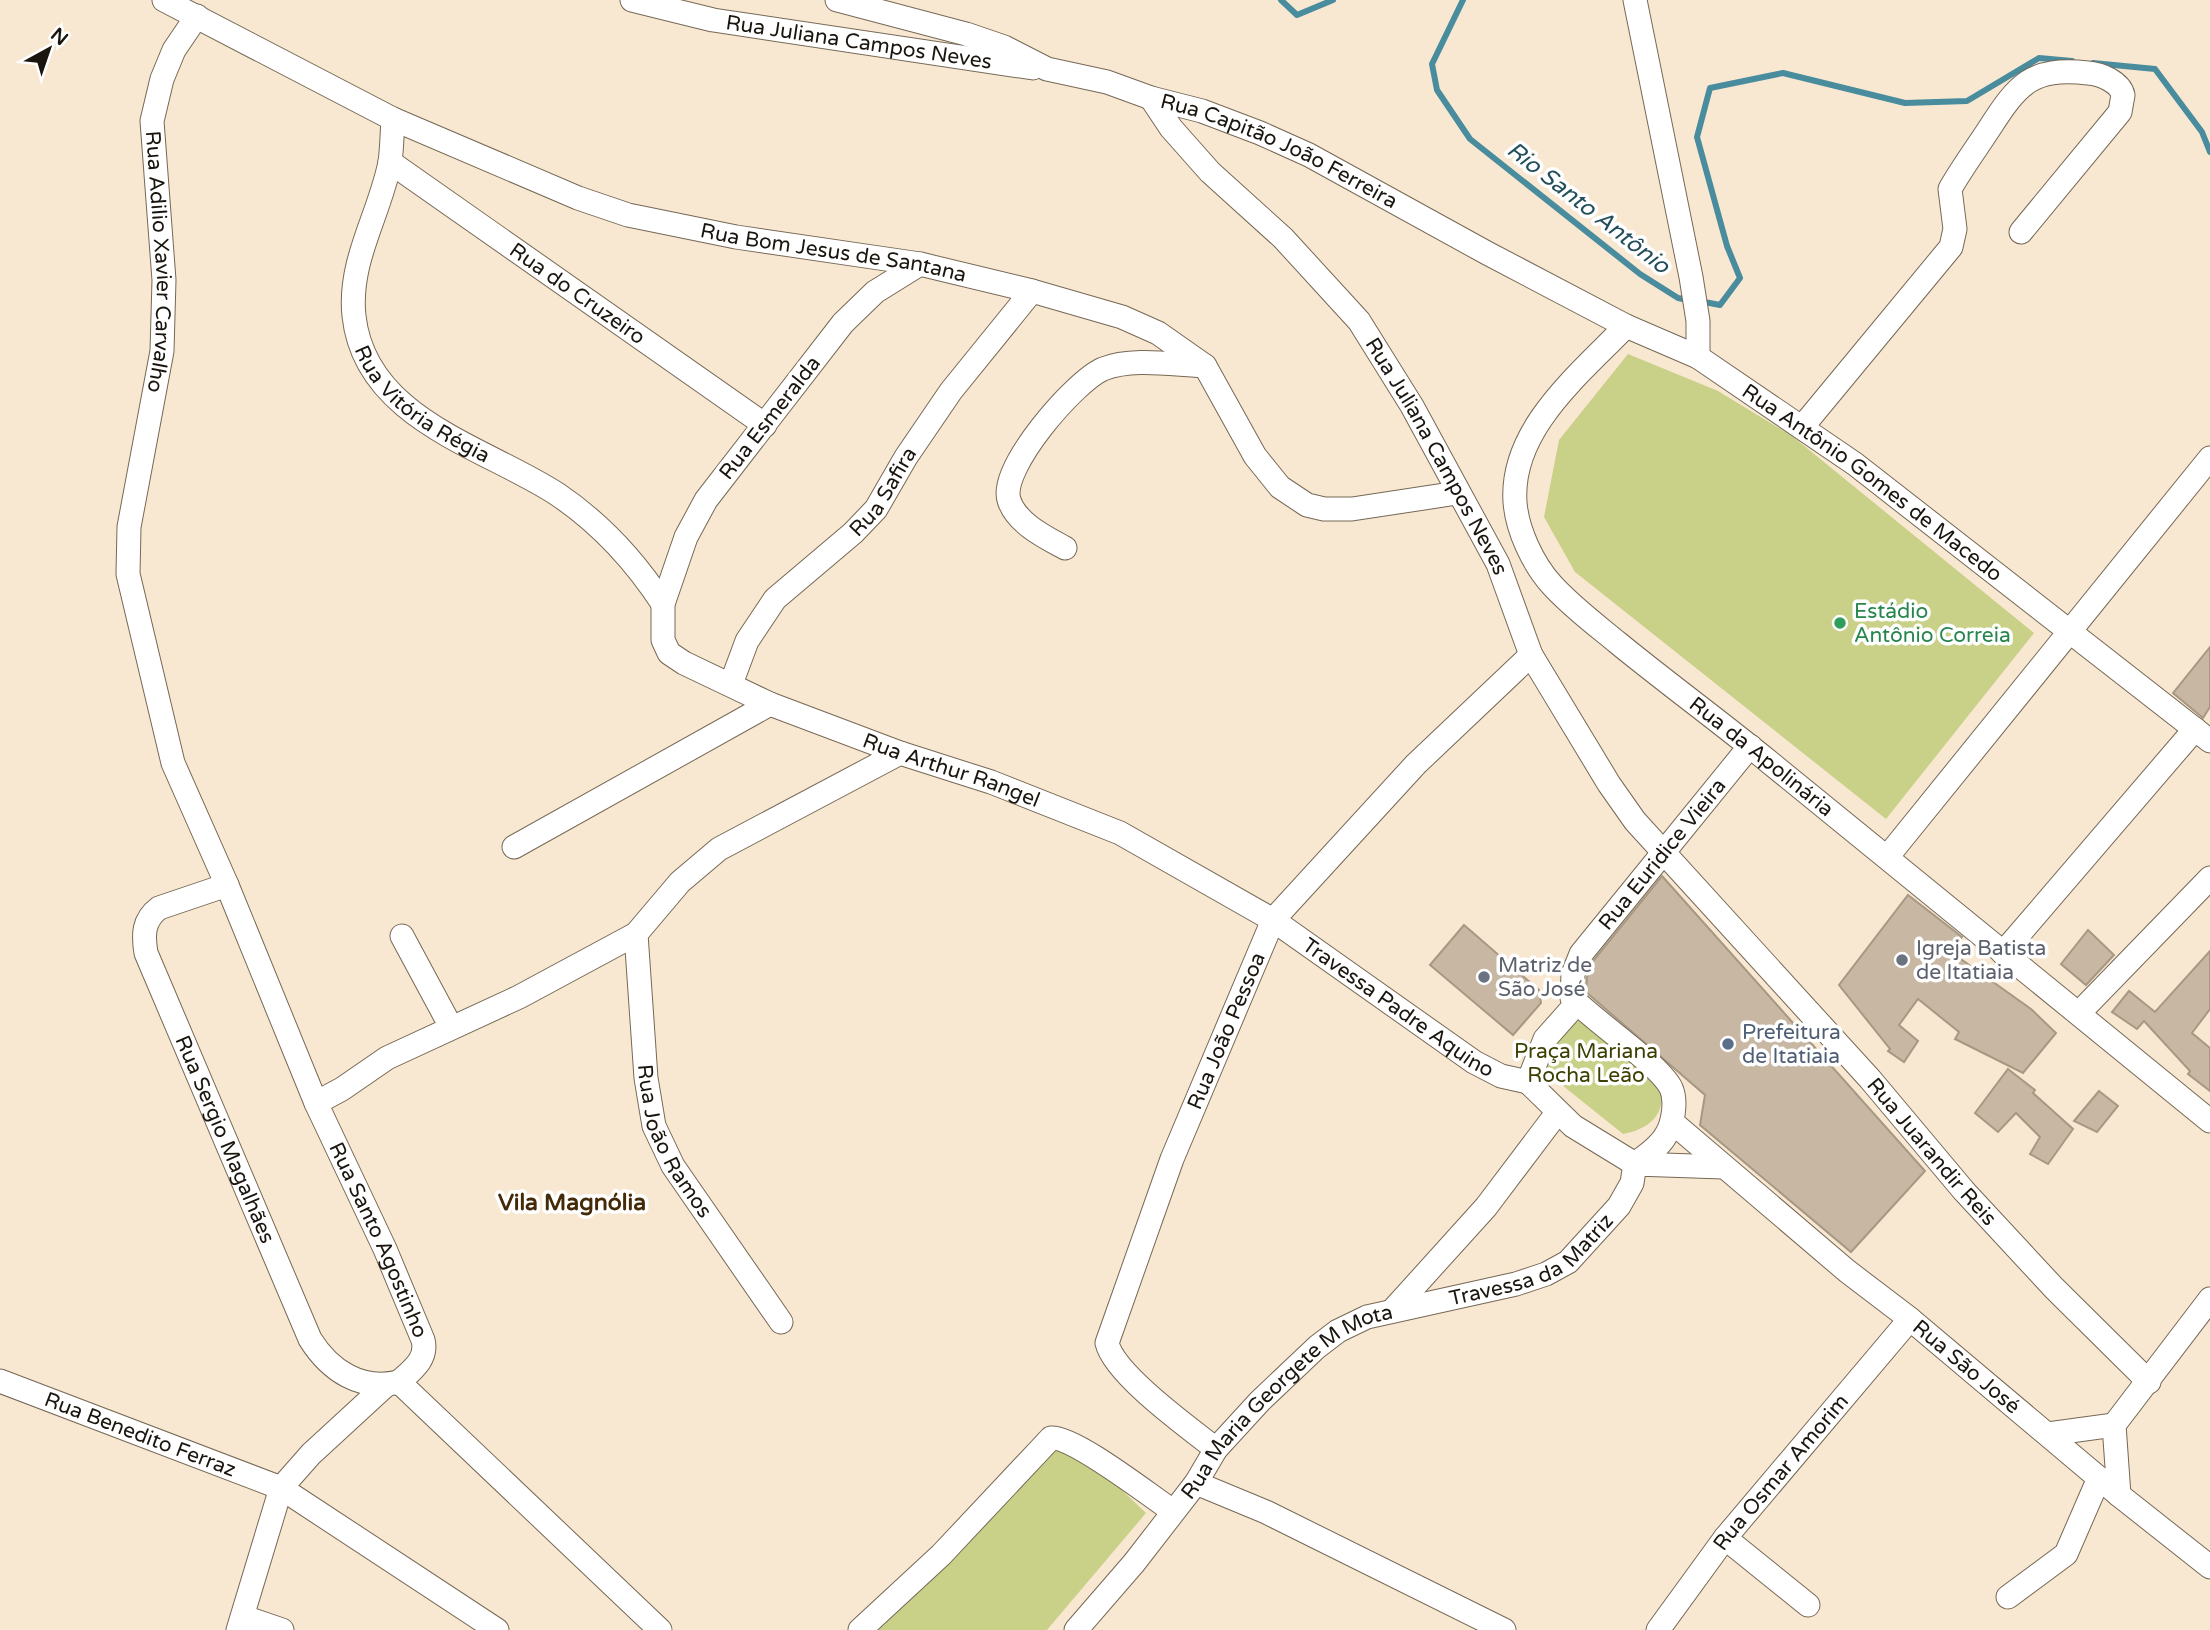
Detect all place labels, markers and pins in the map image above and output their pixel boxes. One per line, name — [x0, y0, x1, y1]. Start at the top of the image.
place label: Estádio Antônio Correia — [1854, 599, 2011, 648]
marker: Estádio Antônio Correia — [1832, 615, 1848, 631]
place label: Igreja Batista de Itatiaia — [1916, 936, 2046, 985]
marker: Igreja Batista de Itatiaia — [1894, 952, 1910, 968]
place label: Matriz de São José — [1498, 953, 1592, 1002]
marker: Matriz de São José — [1476, 969, 1492, 985]
place label: Prefeitura de Itatiaia — [1742, 1020, 1841, 1069]
marker: Prefeitura de Itatiaia — [1720, 1036, 1736, 1052]

